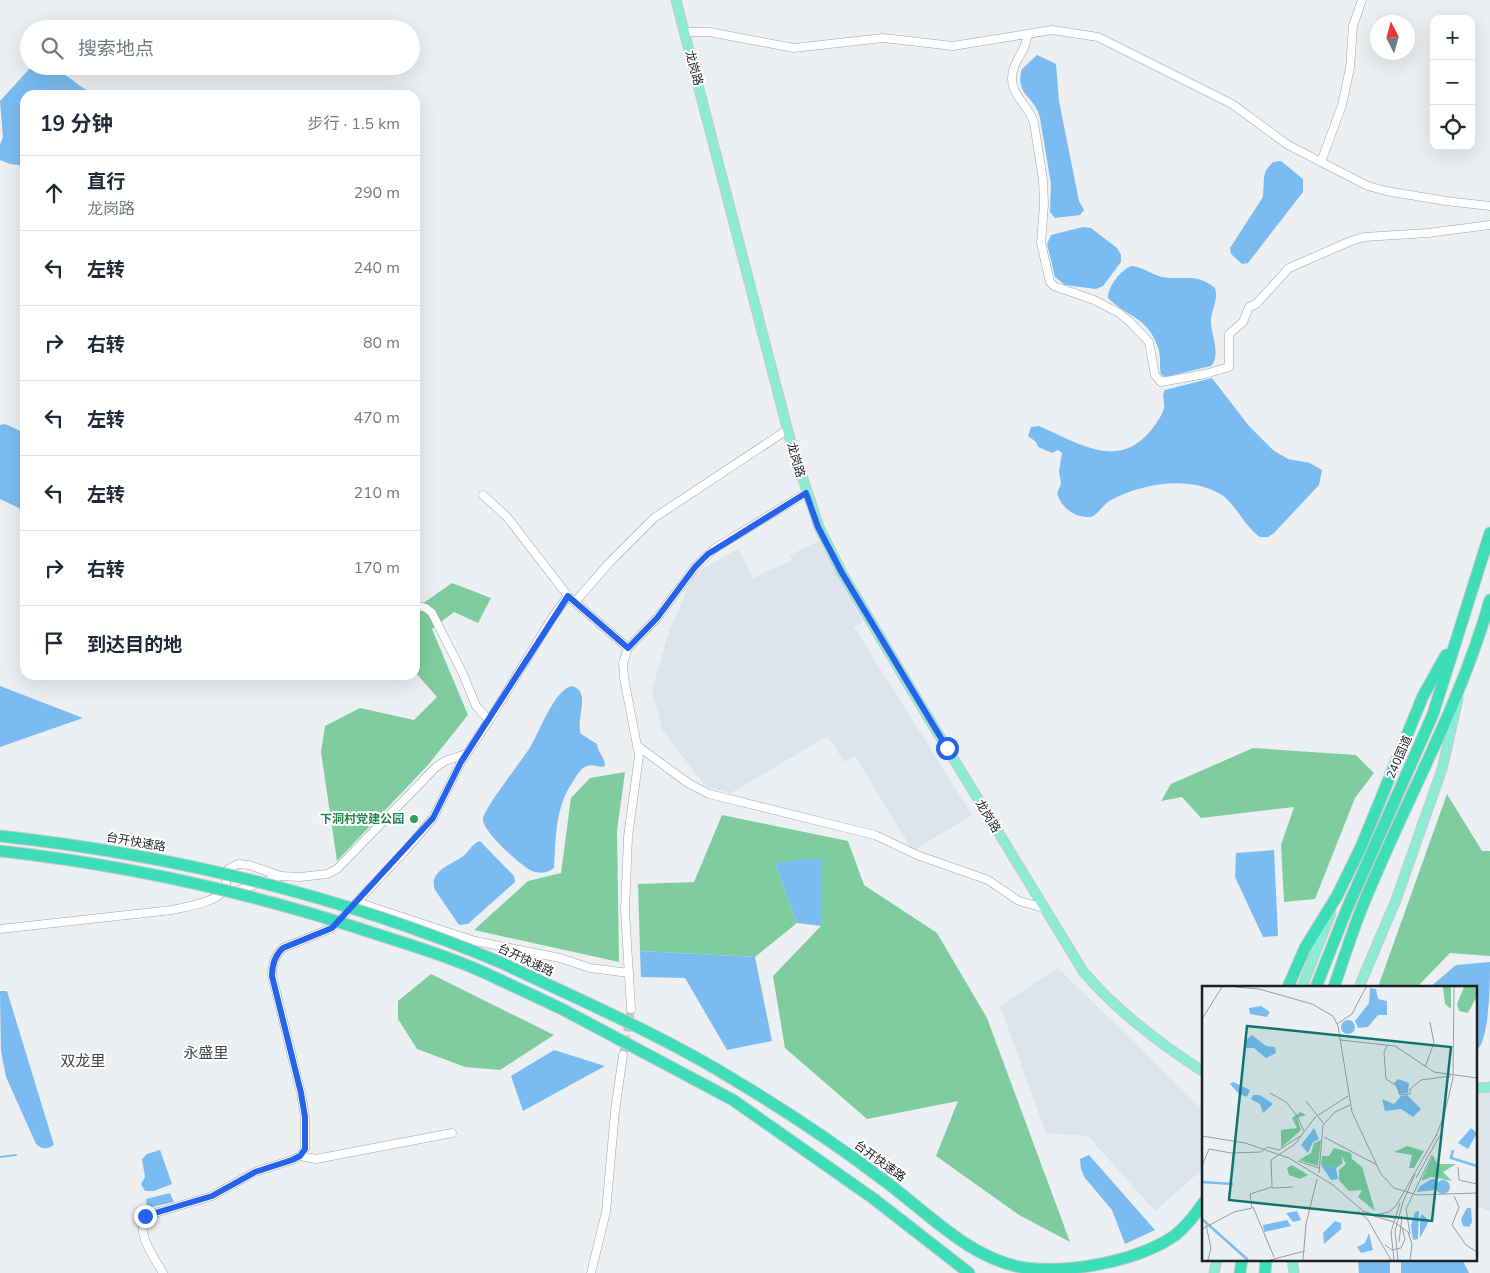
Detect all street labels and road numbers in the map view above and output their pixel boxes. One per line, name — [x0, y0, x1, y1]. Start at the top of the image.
street label: 龙岗路 — [682, 49, 706, 87]
street label: 龙岗路 — [783, 440, 809, 480]
street label: 240国道 — [1382, 733, 1416, 781]
street label: 龙岗路 — [972, 796, 1004, 836]
street label: 台开快速路 — [105, 829, 167, 855]
street label: 台开快速路 — [495, 940, 557, 980]
street label: 台开快速路 — [851, 1137, 909, 1185]

